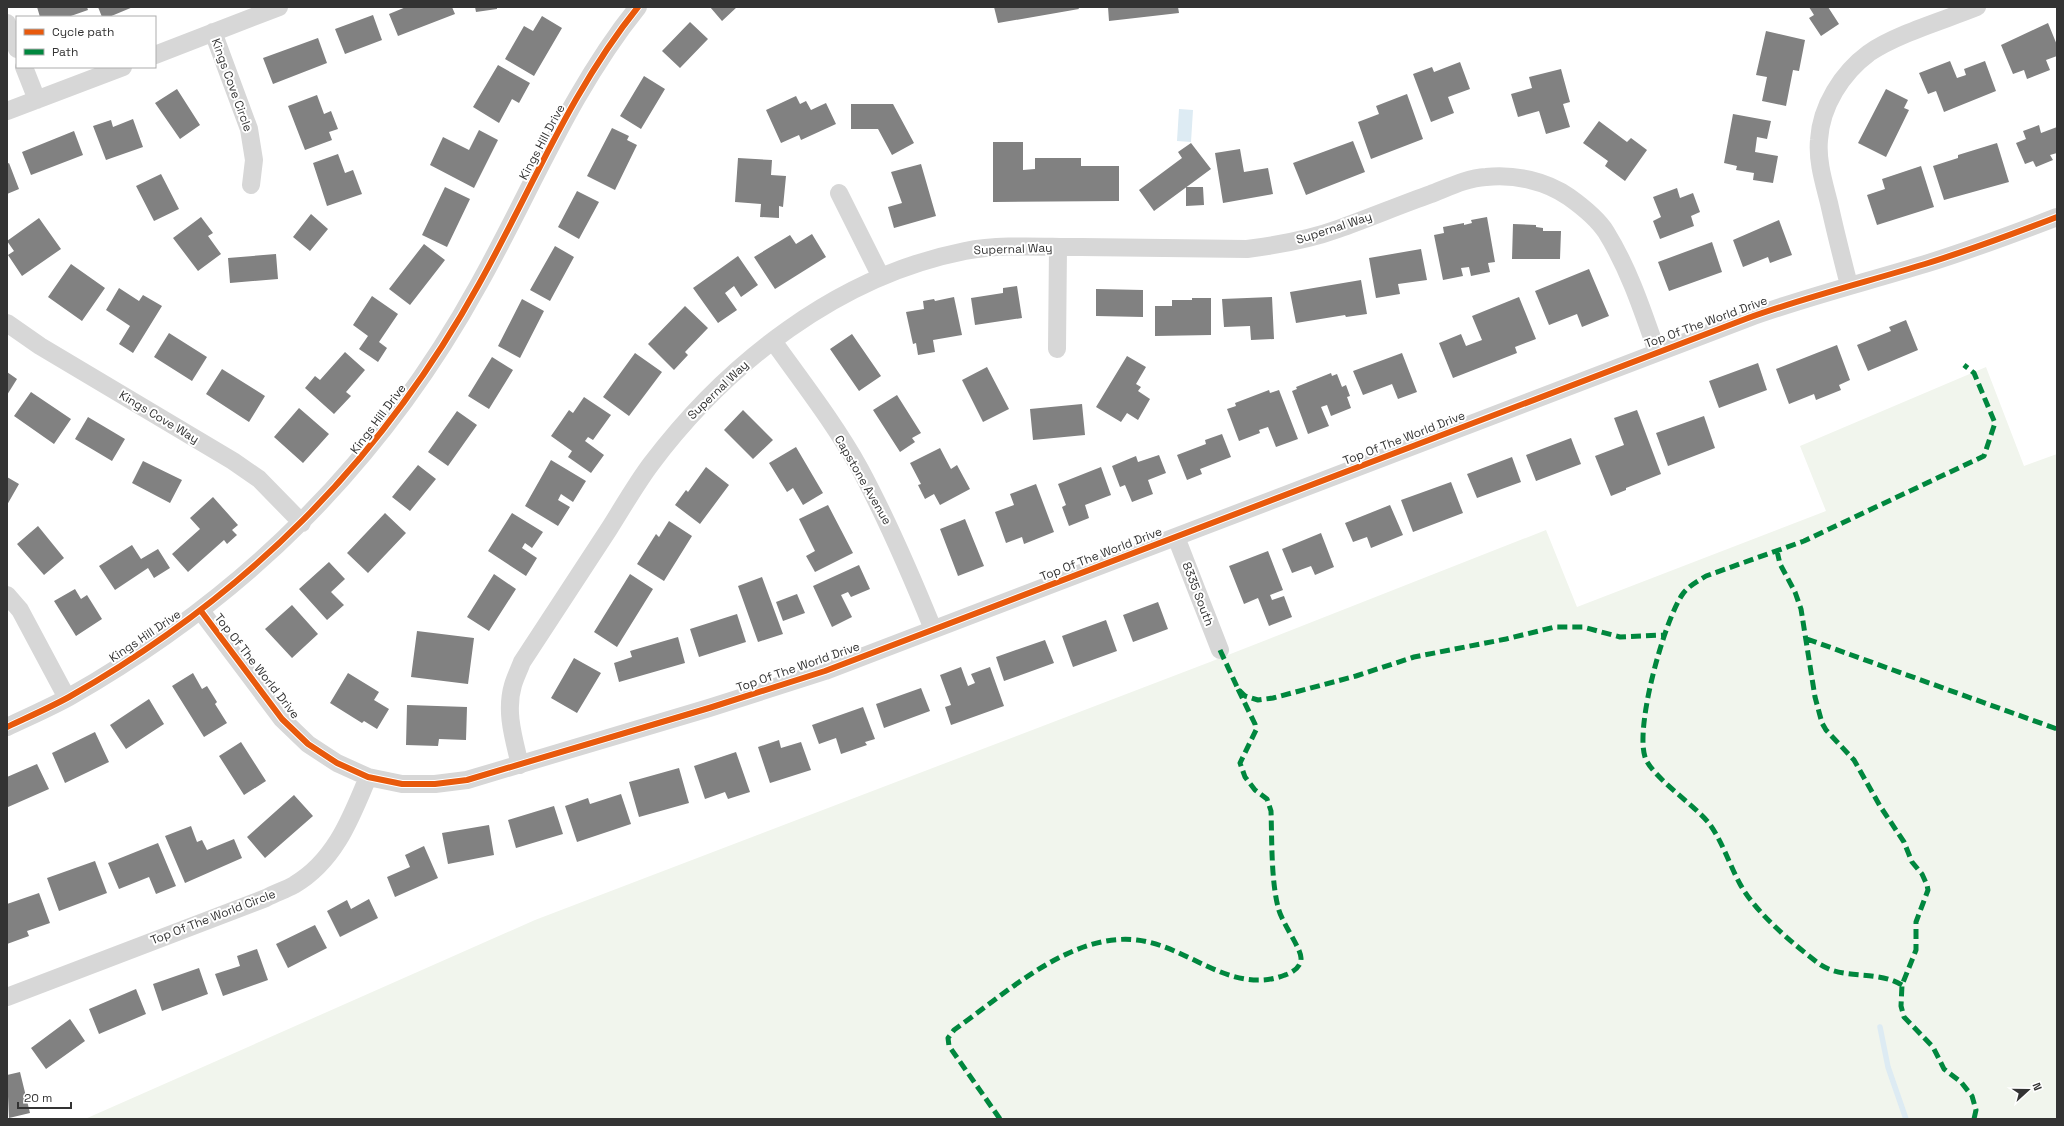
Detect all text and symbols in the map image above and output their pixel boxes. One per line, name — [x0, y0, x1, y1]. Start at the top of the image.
legend — [16, 16, 156, 68]
text: Cycle path — [52, 24, 114, 40]
street label: Kings Cove Circle — [208, 36, 256, 134]
text: Path — [52, 44, 78, 60]
street label: Kings Hill Drive — [515, 101, 569, 183]
street label: Supernal Way — [1294, 208, 1374, 248]
street label: Supernal Way — [973, 240, 1053, 258]
street label: Top Of The World Drive — [1642, 292, 1770, 352]
street label: Supernal Way — [684, 357, 752, 423]
street label: Kings Hill Drive — [347, 381, 409, 457]
street label: Kings Cove Way — [116, 387, 202, 447]
street label: Top Of The World Drive — [1341, 407, 1467, 469]
street label: Capstone Avenue — [831, 432, 895, 528]
street label: Top Of The World Drive — [1038, 523, 1164, 585]
street label: 8335 South — [1178, 560, 1218, 628]
street label: Kings Hill Drive — [106, 606, 184, 666]
street label: Top Of The World Drive — [211, 610, 303, 722]
street label: Top Of The World Drive — [734, 638, 862, 696]
street label: Top Of The World Circle — [148, 886, 278, 948]
north arrow — [2008, 1070, 2048, 1110]
text: N — [2029, 1080, 2045, 1092]
scale bar — [18, 1084, 71, 1110]
text: 20 m — [24, 1090, 52, 1106]

